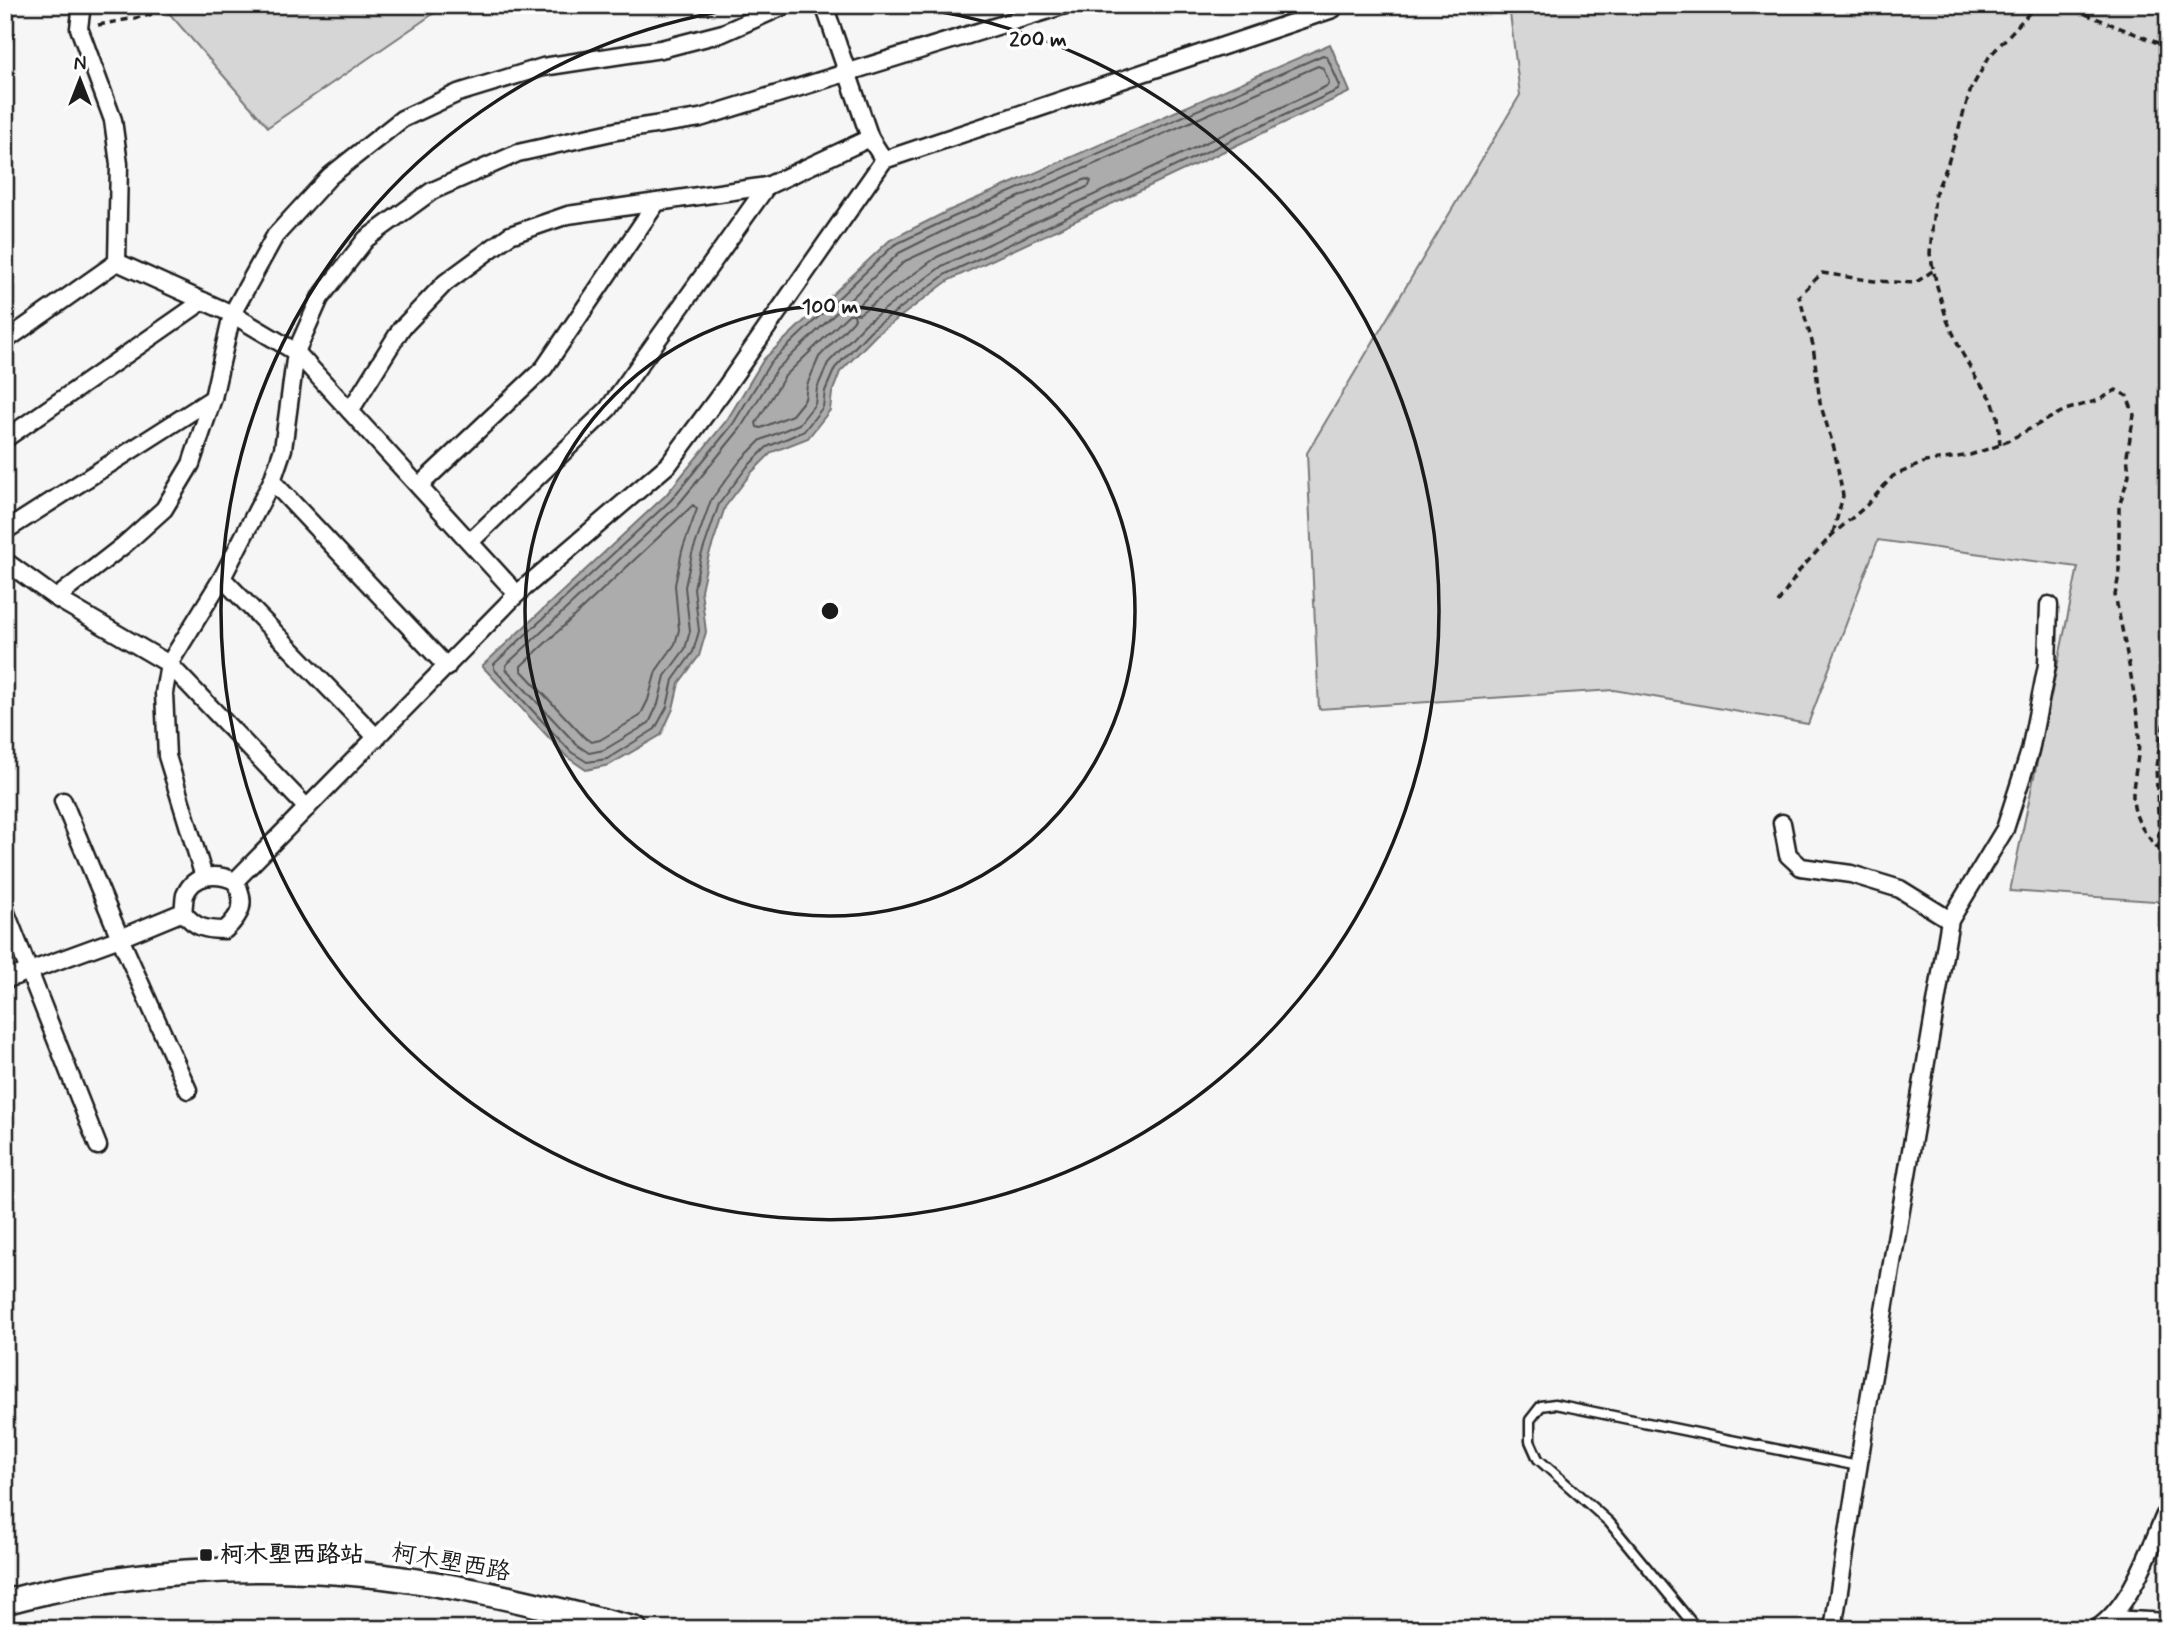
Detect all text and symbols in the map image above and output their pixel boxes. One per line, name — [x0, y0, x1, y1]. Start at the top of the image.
text: 200 m — [1009, 26, 1067, 54]
north arrow — [46, 46, 116, 116]
text: N — [74, 52, 86, 77]
text: 100 m — [802, 293, 858, 321]
centre of rings — [818, 599, 842, 623]
street label: 柯木塱西路 — [389, 1537, 513, 1589]
place label: 柯木塱西路站 — [220, 1540, 364, 1571]
marker: 柯木塱西路站 — [198, 1547, 214, 1563]

